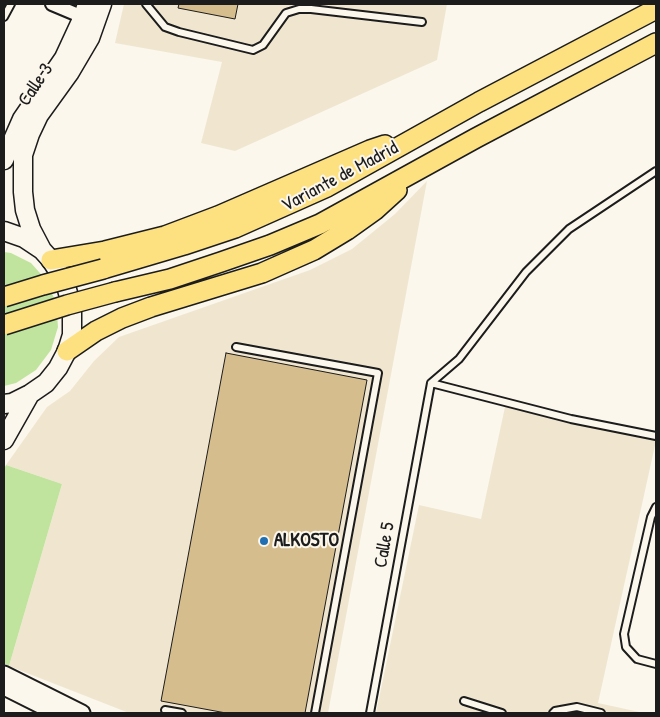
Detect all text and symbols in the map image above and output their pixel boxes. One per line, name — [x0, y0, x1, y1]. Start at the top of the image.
street label: Calle 3 — [14, 59, 58, 111]
street label: Variante de Madrid — [278, 137, 402, 217]
street label: Calle 5 — [370, 520, 400, 570]
place label: ALKOSTO — [274, 530, 339, 552]
marker: ALKOSTO — [258, 535, 270, 547]

